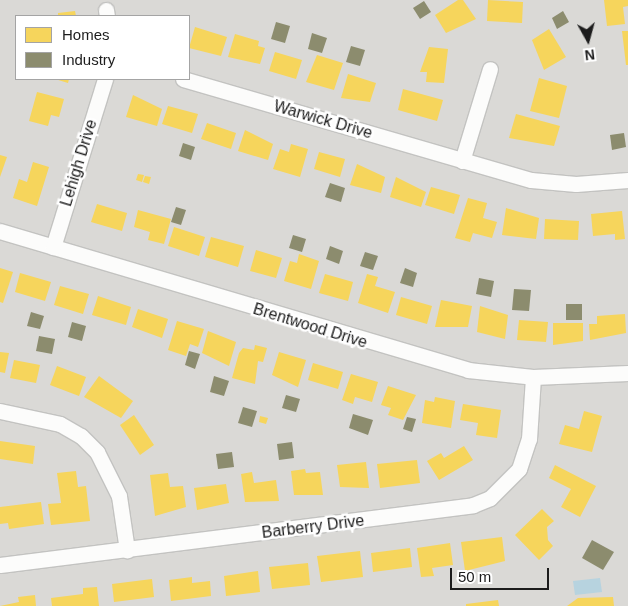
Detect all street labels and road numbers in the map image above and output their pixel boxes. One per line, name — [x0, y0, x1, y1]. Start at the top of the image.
street label: Warwick Drive — [272, 97, 374, 143]
street label: Lehigh Drive — [57, 117, 101, 209]
street label: Brentwood Drive — [251, 300, 369, 352]
street label: Barberry Drive — [261, 511, 365, 543]

